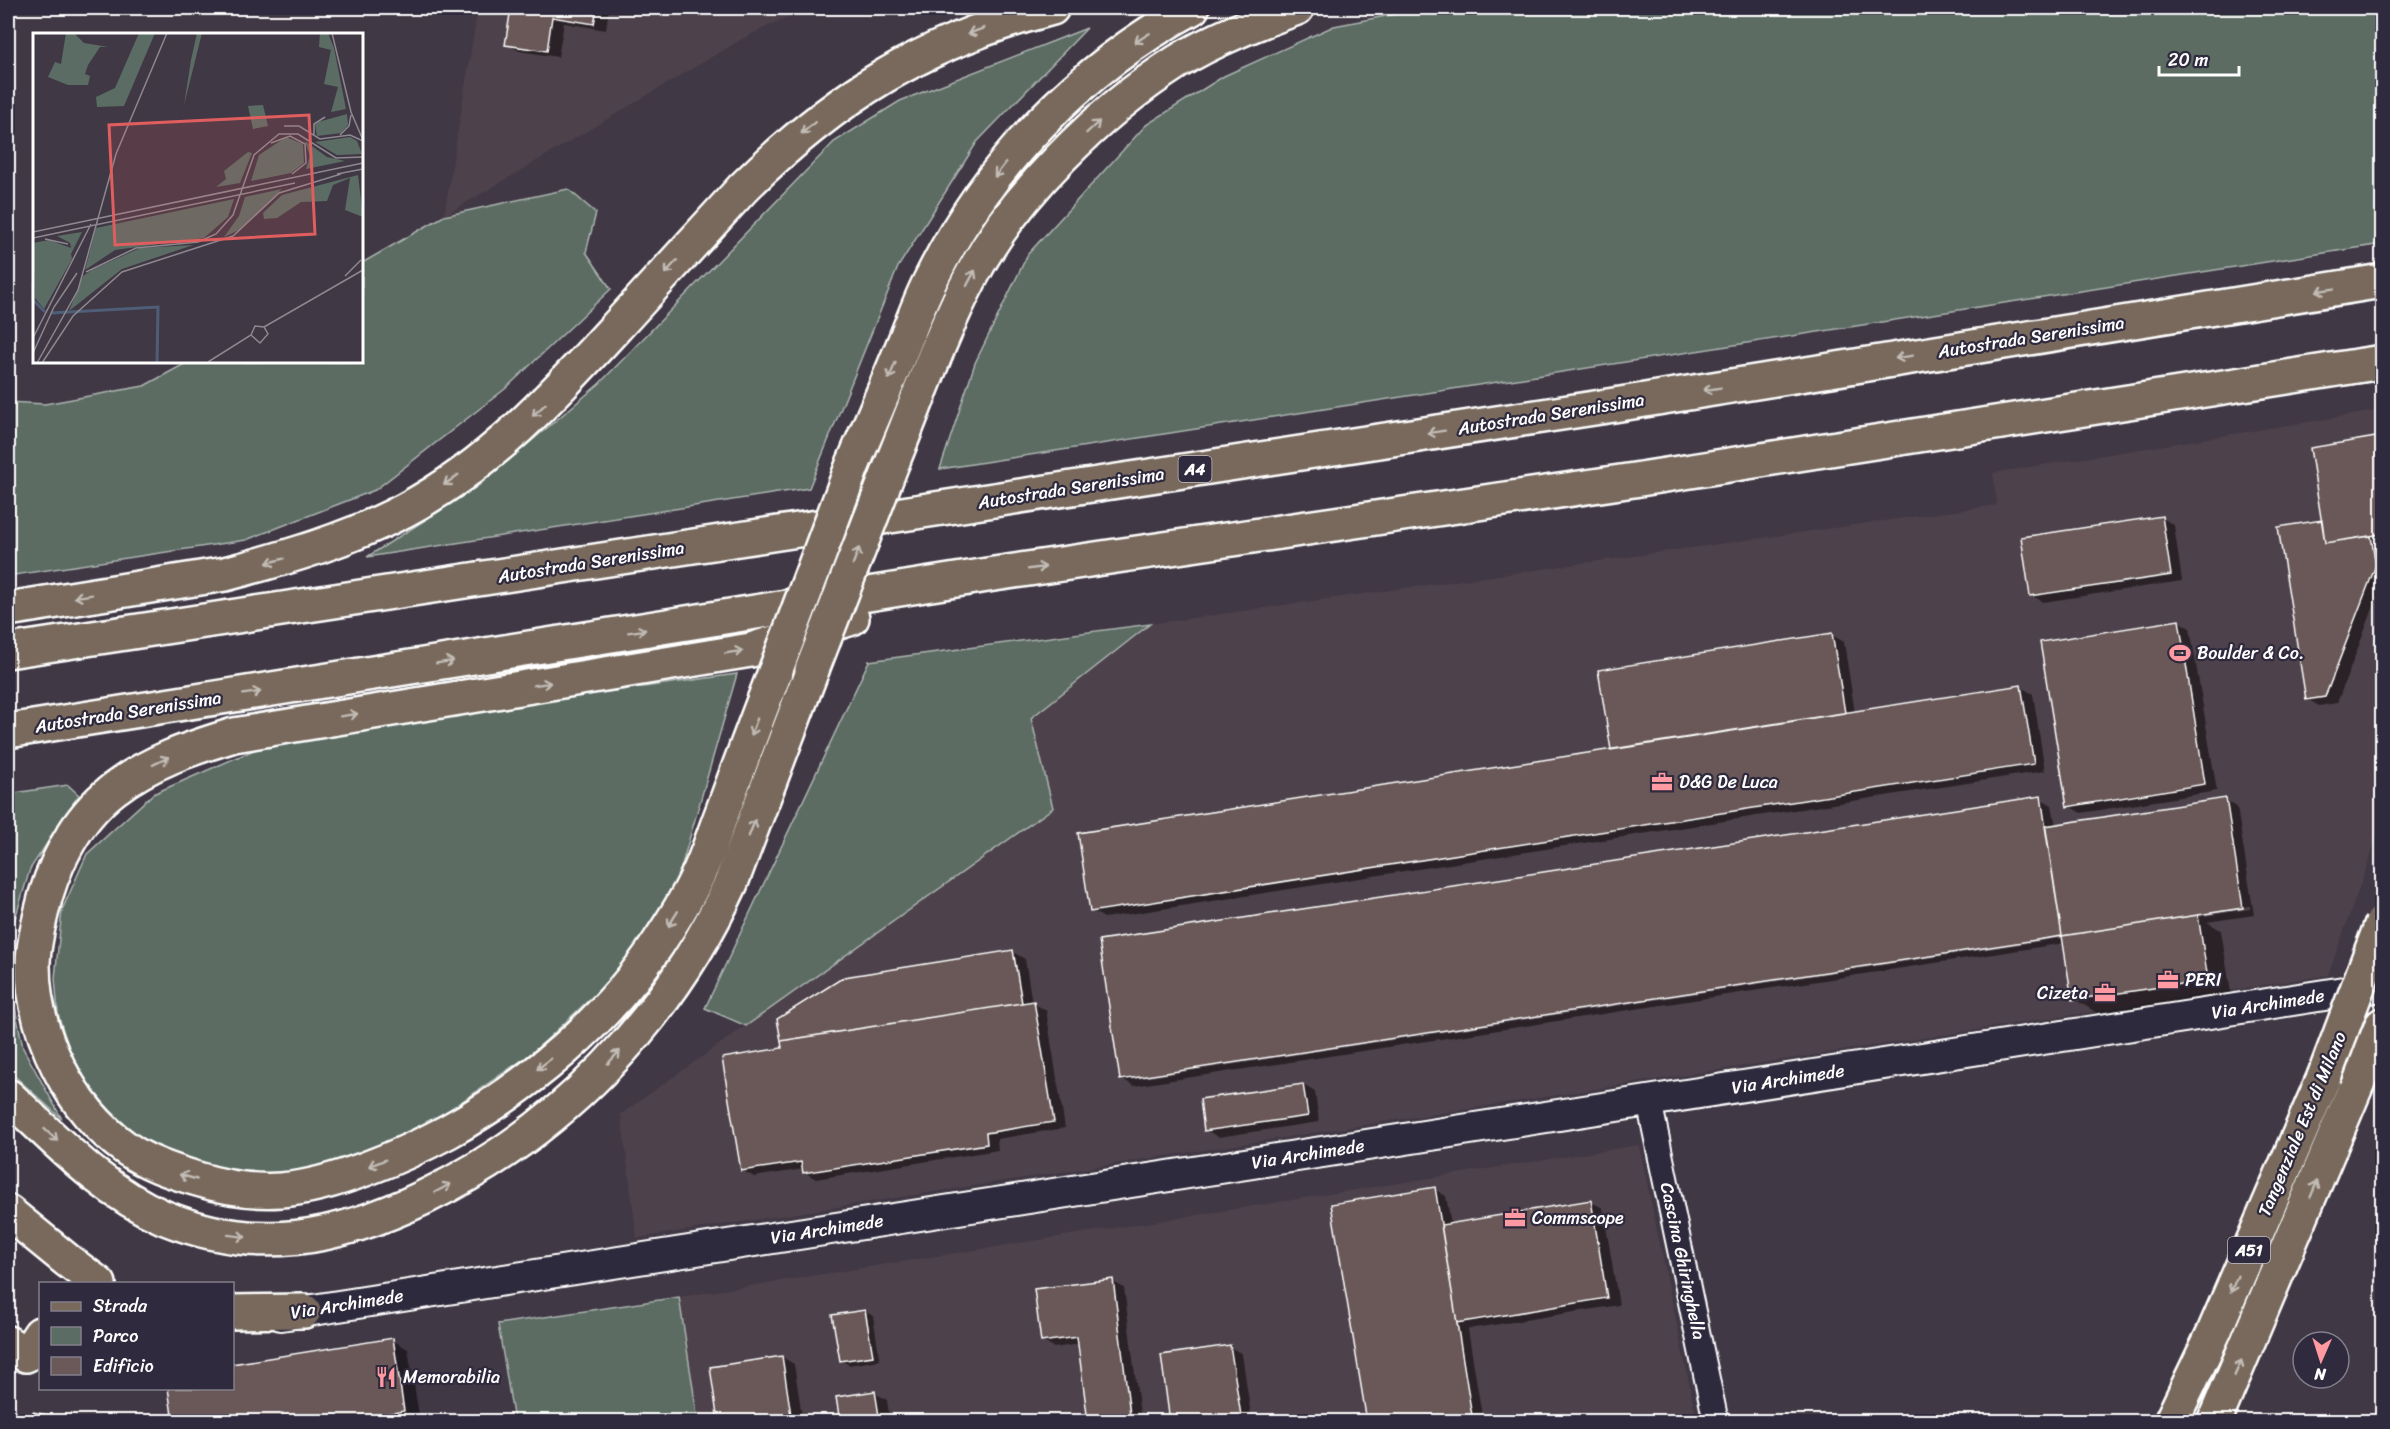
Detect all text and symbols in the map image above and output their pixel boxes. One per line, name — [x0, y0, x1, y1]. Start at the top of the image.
one-way arrow — [967, 26, 986, 37]
one-way arrow — [1134, 32, 1151, 44]
inset map — [33, 33, 363, 363]
scale bar — [2159, 39, 2238, 77]
text: 20 m — [2168, 44, 2208, 76]
one-way arrow — [1086, 120, 1101, 134]
one-way arrow — [801, 121, 816, 135]
one-way arrow — [994, 162, 1007, 178]
one-way arrow — [664, 259, 678, 274]
one-way arrow — [966, 269, 977, 287]
one-way arrow — [2315, 284, 2335, 295]
street label: Autostrada Serenissima — [1934, 306, 2127, 368]
one-way arrow — [1895, 352, 1914, 363]
one-way arrow — [886, 361, 897, 379]
street label: Autostrada Serenissima — [1454, 383, 1647, 445]
one-way arrow — [1702, 383, 1722, 394]
one-way arrow — [532, 403, 547, 417]
one-way arrow — [1427, 427, 1446, 438]
road number: A4 — [1178, 456, 1212, 482]
street label: Autostrada Serenissima — [974, 457, 1167, 519]
one-way arrow — [444, 474, 460, 486]
street label: Autostrada Serenissima — [494, 531, 687, 593]
one-way arrow — [851, 548, 862, 566]
one-way arrow — [266, 555, 285, 567]
one-way arrow — [1027, 563, 1047, 574]
one-way arrow — [74, 591, 94, 602]
one-way arrow — [627, 626, 647, 637]
place label: Boulder & Co. — [2197, 637, 2304, 669]
sports icon: Boulder & Co. — [2168, 641, 2192, 665]
one-way arrow — [724, 647, 744, 658]
one-way arrow — [434, 656, 454, 667]
one-way arrow — [531, 678, 551, 689]
street label: Autostrada Serenissima — [31, 681, 224, 743]
one-way arrow — [242, 687, 261, 698]
one-way arrow — [339, 709, 359, 720]
one-way arrow — [748, 717, 759, 736]
one-way arrow — [151, 755, 169, 767]
place label: D&G De Luca — [1679, 766, 1778, 798]
office icon: D&G De Luca — [1650, 770, 1674, 794]
one-way arrow — [747, 819, 758, 838]
one-way arrow — [666, 910, 678, 927]
place label: PERI — [2185, 964, 2222, 996]
office icon: PERI — [2156, 968, 2180, 992]
place label: Cizeta — [2037, 977, 2088, 1009]
street label: Via Archimede — [2209, 979, 2327, 1029]
office icon: Cizeta — [2093, 981, 2117, 1005]
street label: Tangenziale Est di Milano — [2248, 1026, 2356, 1222]
one-way arrow — [607, 1050, 621, 1065]
street label: Via Archimede — [1729, 1054, 1847, 1104]
one-way arrow — [537, 1058, 553, 1071]
one-way arrow — [43, 1128, 58, 1142]
street label: Via Archimede — [1249, 1129, 1367, 1179]
one-way arrow — [368, 1158, 387, 1169]
one-way arrow — [179, 1171, 198, 1182]
street label: Cascina Ghiringhella — [1651, 1179, 1715, 1343]
one-way arrow — [2309, 1180, 2320, 1198]
one-way arrow — [434, 1181, 452, 1193]
place label: Commscope — [1532, 1202, 1624, 1234]
street label: Via Archimede — [768, 1204, 886, 1254]
office icon: Commscope — [1503, 1206, 1527, 1230]
one-way arrow — [227, 1230, 246, 1241]
road number: A51 — [2228, 1237, 2270, 1263]
one-way arrow — [2228, 1275, 2239, 1293]
street label: Via Archimede — [288, 1279, 406, 1329]
legend — [39, 1282, 234, 1390]
text: Strada — [93, 1290, 148, 1322]
text: Parco — [93, 1320, 138, 1352]
north arrow — [2291, 1330, 2351, 1390]
text: Edificio — [93, 1350, 154, 1382]
one-way arrow — [2233, 1359, 2244, 1377]
text: N — [2313, 1360, 2328, 1389]
place label: Memorabilia — [403, 1361, 500, 1393]
restaurant icon: Memorabilia — [374, 1365, 398, 1389]

